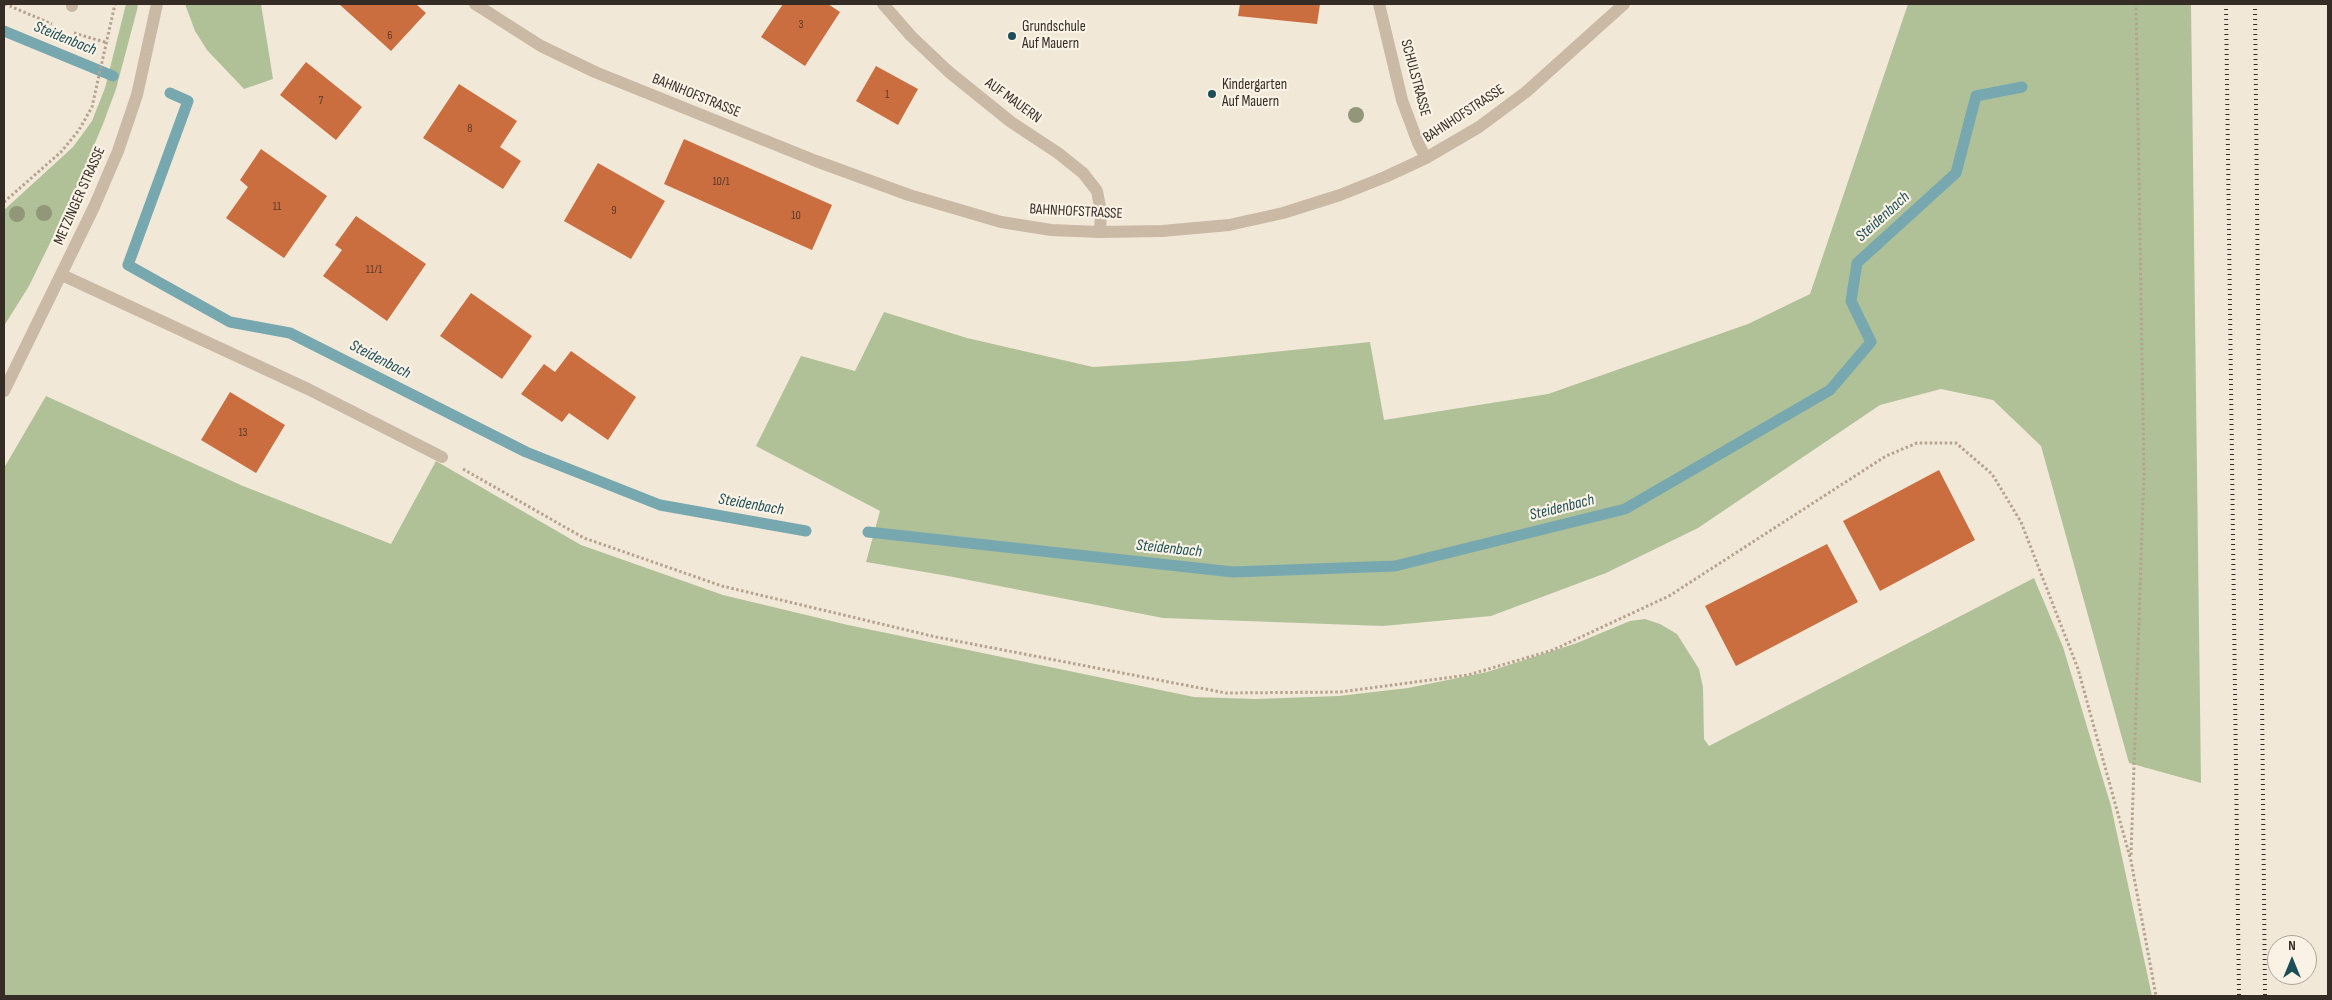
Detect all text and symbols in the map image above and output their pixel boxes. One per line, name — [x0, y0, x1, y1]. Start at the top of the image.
water label: Steidenbach — [31, 18, 99, 60]
house number: 3 — [798, 18, 804, 32]
place label: Grundschule Auf Mauern — [1022, 18, 1086, 53]
house number: 6 — [387, 29, 393, 43]
marker: Grundschule Auf Mauern — [1006, 30, 1018, 42]
street label: SCHULSTRASSE — [1396, 38, 1434, 118]
street label: BAHNHOFSTRASSE — [649, 70, 743, 122]
street label: AUF MAUERN — [981, 74, 1045, 128]
place label: Kindergarten Auf Mauern — [1222, 76, 1287, 111]
street label: BAHNHOFSTRASSE — [1420, 81, 1508, 147]
house number: 1 — [885, 88, 889, 102]
marker: Kindergarten Auf Mauern — [1206, 88, 1218, 100]
house number: 7 — [319, 94, 323, 108]
house number: 8 — [467, 122, 473, 136]
street label: METZINGER STRASSE — [50, 144, 110, 248]
house number: 10/1 — [712, 175, 730, 189]
water label: Steidenbach — [1852, 188, 1914, 246]
house number: 11 — [273, 200, 281, 214]
street label: BAHNHOFSTRASSE — [1029, 201, 1123, 223]
house number: 9 — [611, 204, 617, 218]
house number: 10 — [791, 209, 801, 223]
house number: 11/1 — [366, 263, 382, 277]
water label: Steidenbach — [346, 336, 414, 384]
house number: 13 — [238, 426, 248, 440]
water label: Steidenbach — [717, 490, 785, 520]
water label: Steidenbach — [1528, 491, 1596, 525]
water label: Steidenbach — [1135, 536, 1203, 562]
north arrow — [2267, 935, 2317, 985]
text: N — [2288, 937, 2296, 954]

